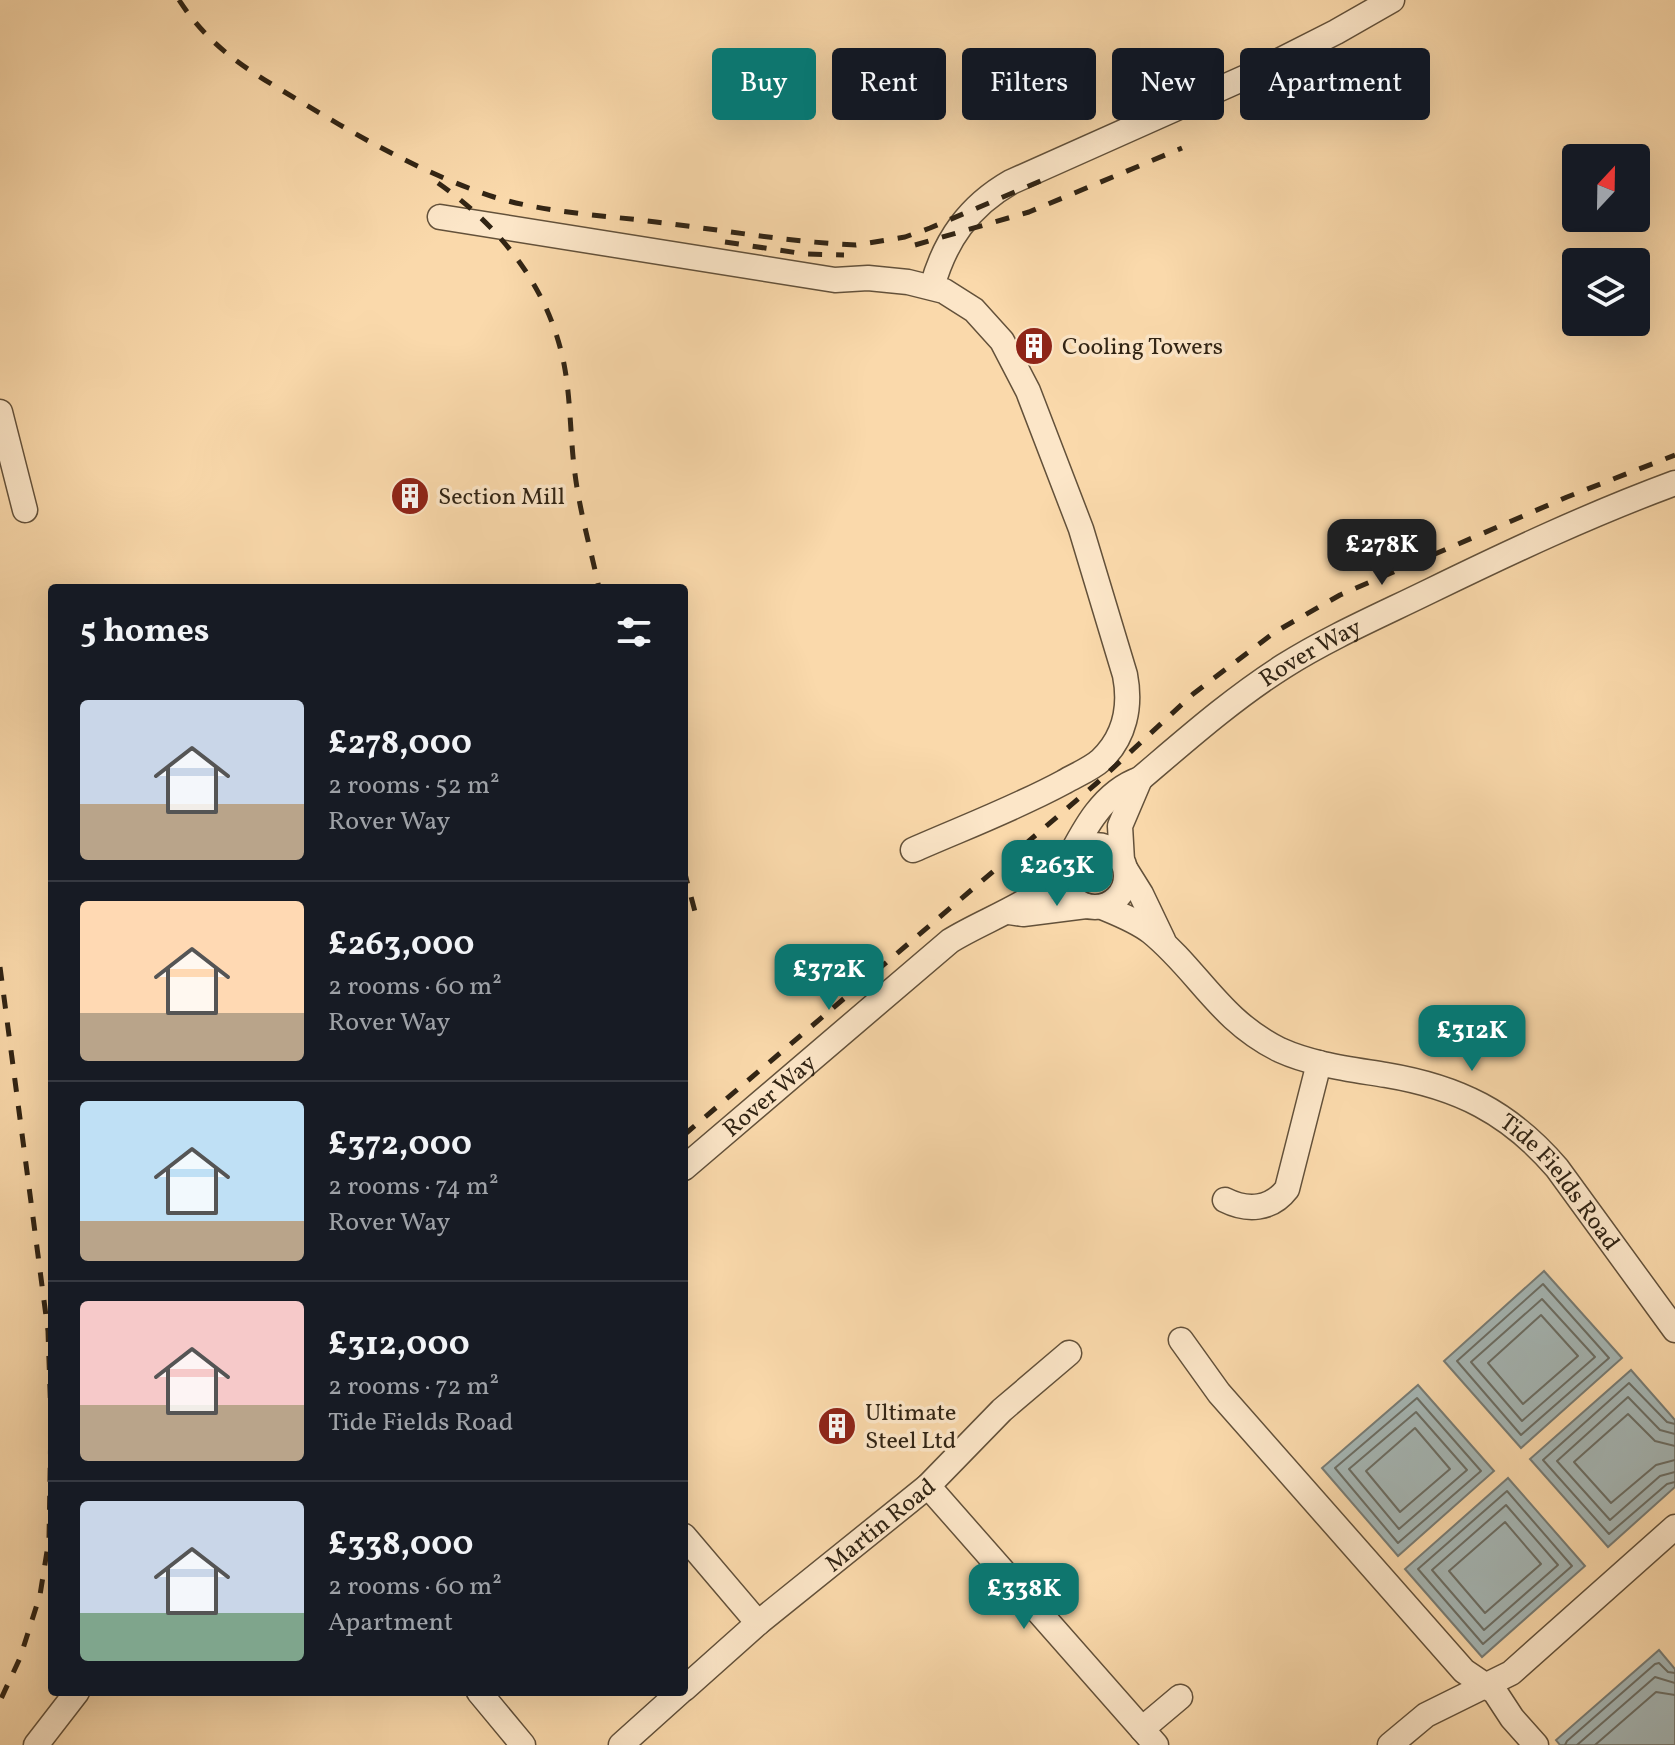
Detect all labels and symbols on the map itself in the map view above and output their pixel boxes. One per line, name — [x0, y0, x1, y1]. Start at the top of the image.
north arrow — [1562, 144, 1650, 232]
building icon: Cooling Towers — [1013, 325, 1055, 367]
place label: Cooling Towers — [1062, 331, 1223, 365]
building icon: Section Mill — [389, 475, 431, 517]
place label: Section Mill — [438, 481, 565, 515]
pin: £278K — [1326, 519, 1438, 587]
street label: Rover Way — [1253, 611, 1368, 697]
pin: £263K — [1001, 840, 1113, 908]
pin: £372K — [773, 944, 885, 1012]
pin: £312K — [1416, 1005, 1528, 1073]
street label: Rover Way — [716, 1047, 825, 1146]
street label: Tide Fields Road — [1492, 1106, 1627, 1258]
place label: Ultimate Steel Ltd — [865, 1397, 956, 1459]
building icon: Ultimate Steel Ltd — [816, 1405, 858, 1447]
street label: Martin Road — [819, 1471, 944, 1581]
pin: £338K — [968, 1563, 1080, 1631]

